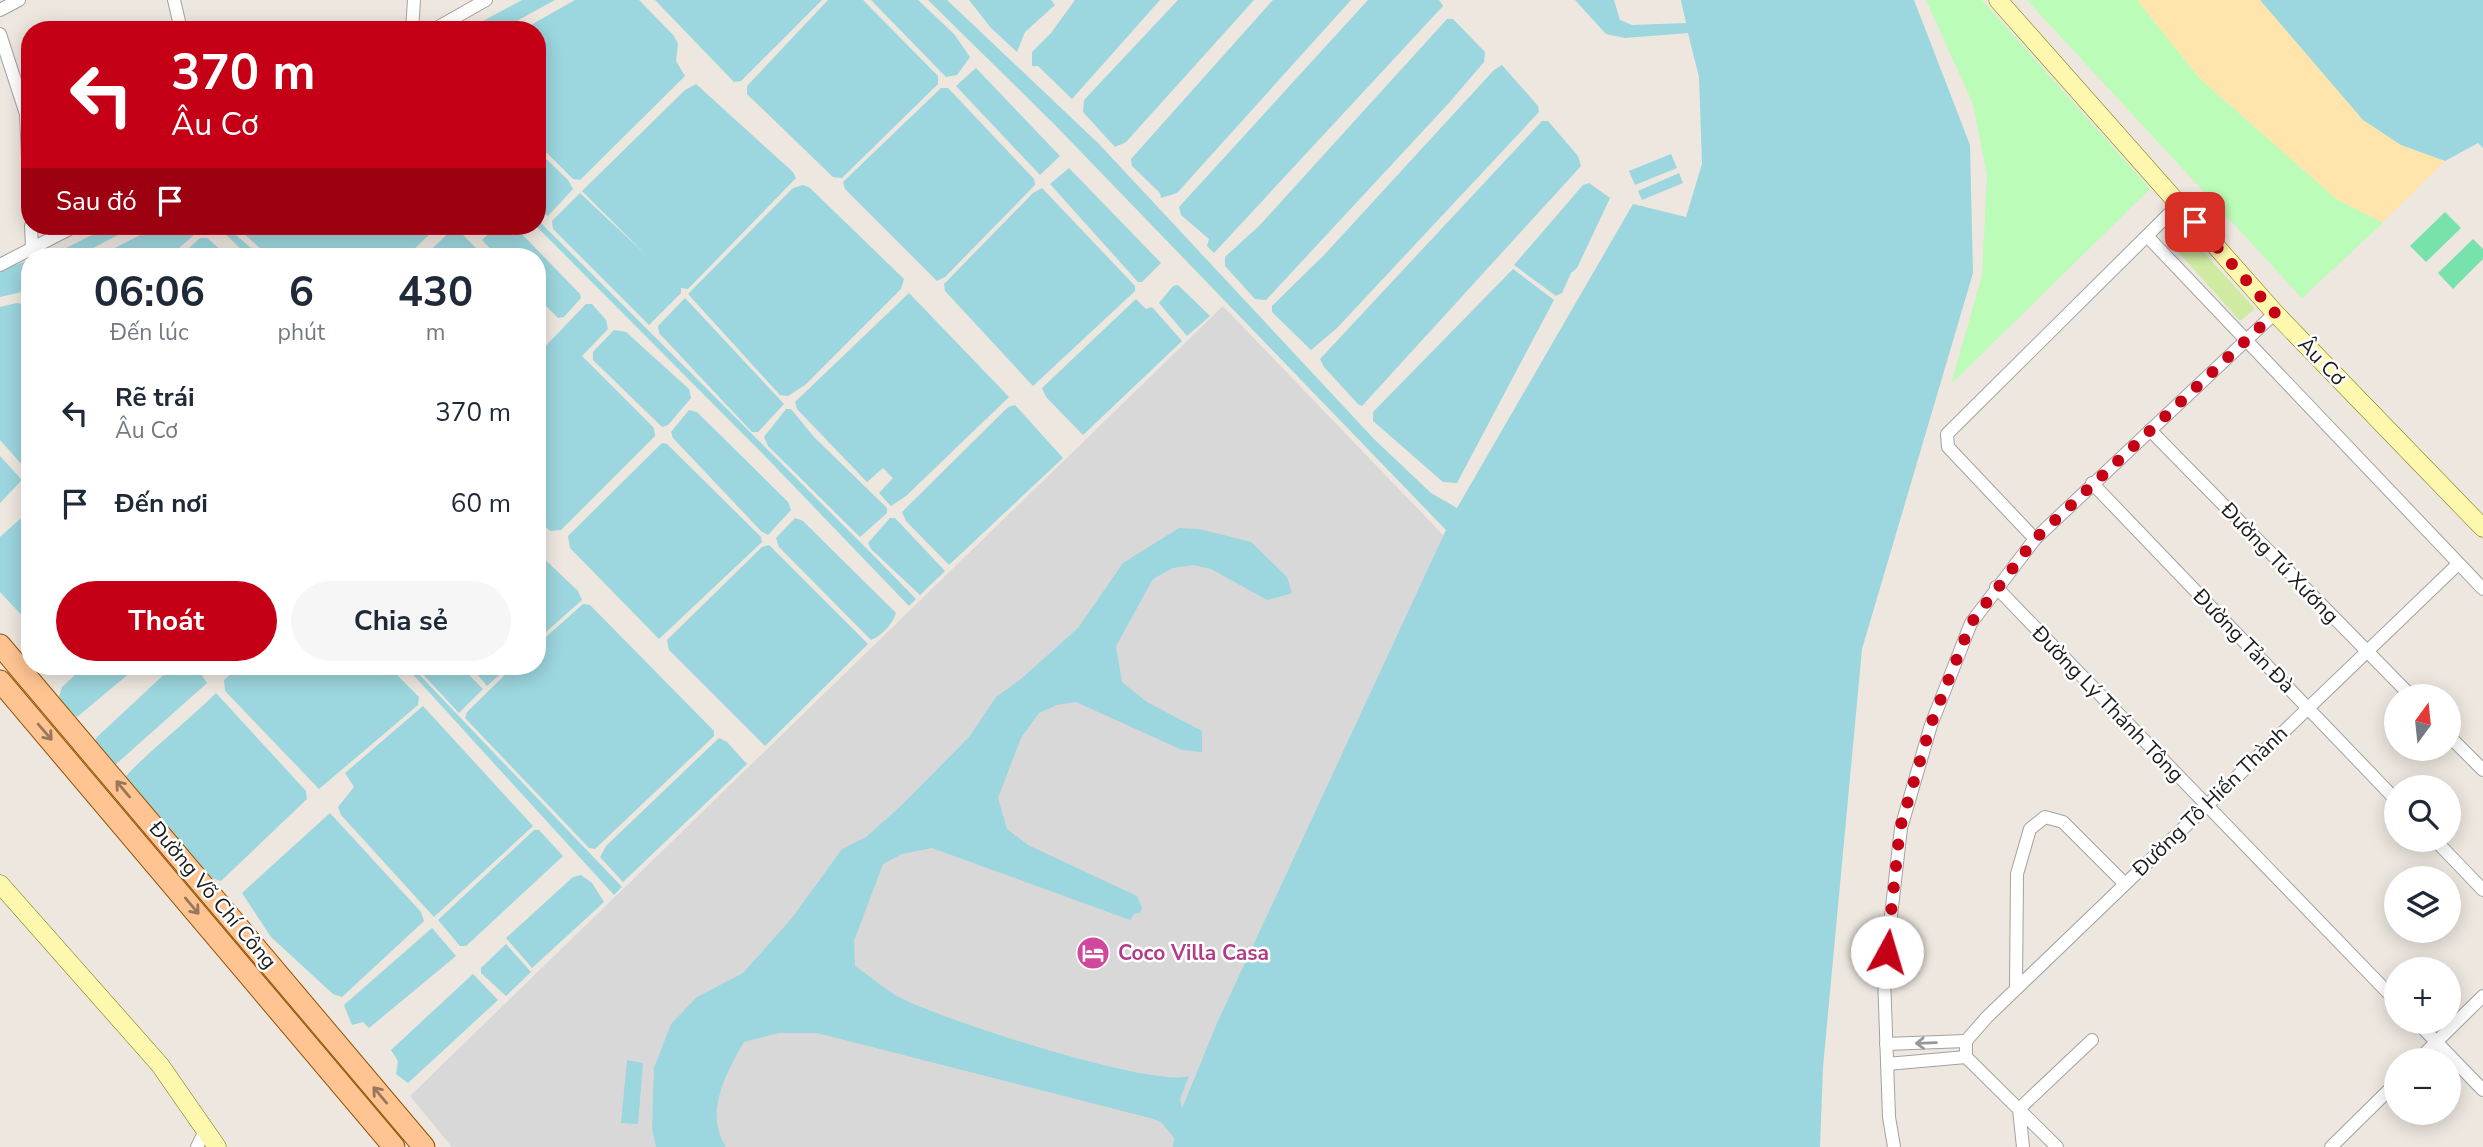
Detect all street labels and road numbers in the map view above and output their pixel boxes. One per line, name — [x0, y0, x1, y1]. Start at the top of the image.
street label: Âu Cơ — [2292, 331, 2352, 391]
street label: Đường Tú Xương — [2214, 496, 2345, 630]
street label: Đường Tản Đà — [2186, 582, 2301, 699]
street label: Đường Lý Thánh Tông — [2025, 619, 2190, 788]
street label: Đường Tô Hiến Thành — [2126, 719, 2294, 883]
street label: Đường Võ Chí Công — [142, 815, 283, 975]

